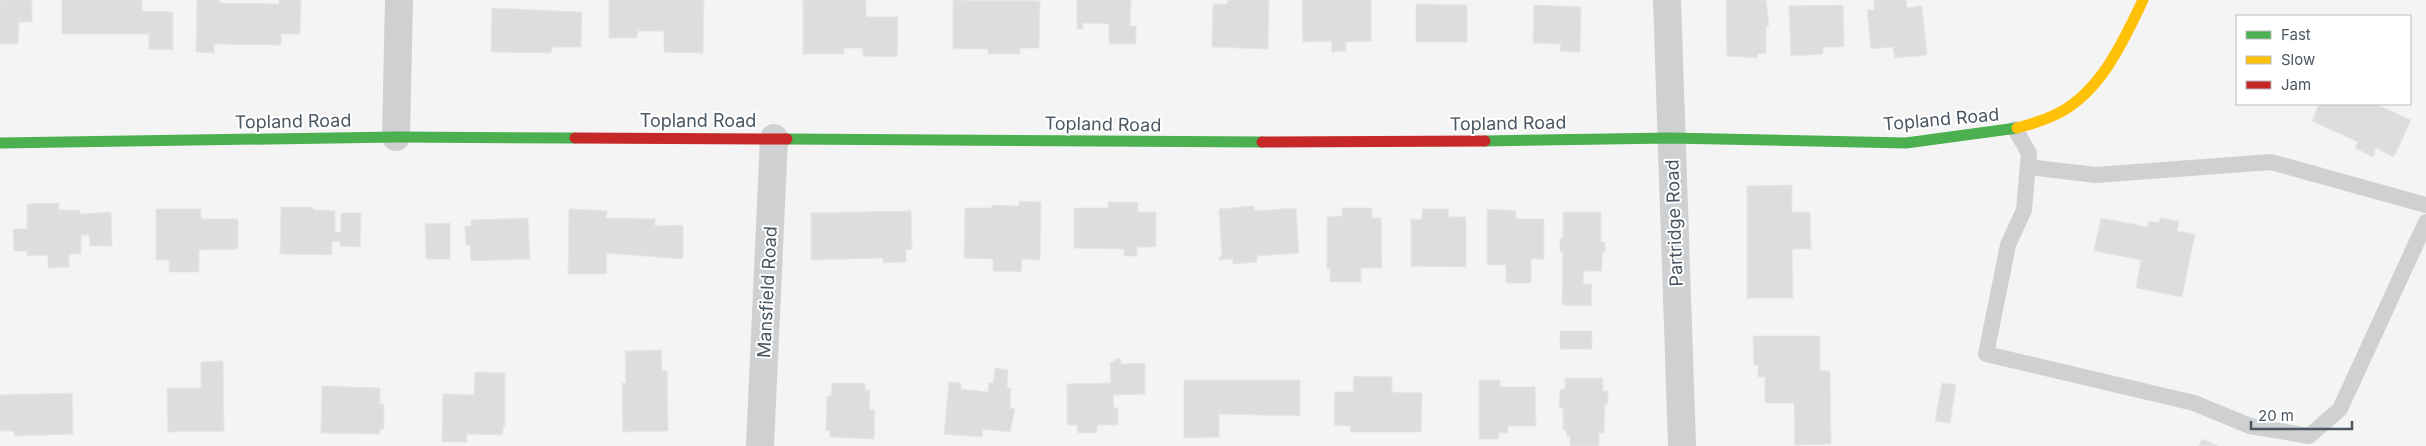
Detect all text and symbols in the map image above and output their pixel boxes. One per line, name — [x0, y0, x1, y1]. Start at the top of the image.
legend — [2236, 15, 2411, 105]
text: Fast — [2281, 25, 2311, 44]
text: Slow — [2281, 50, 2315, 69]
text: Jam — [2281, 75, 2311, 94]
street label: Topland Road — [1882, 103, 2000, 135]
street label: Topland Road — [235, 109, 351, 133]
street label: Topland Road — [640, 110, 756, 131]
street label: Topland Road — [1450, 111, 1566, 135]
street label: Topland Road — [1045, 112, 1161, 136]
street label: Partridge Road — [1661, 159, 1687, 287]
street label: Mansfield Road — [753, 226, 781, 358]
scale bar — [2251, 398, 2352, 430]
text: 20 m — [2258, 406, 2294, 425]

